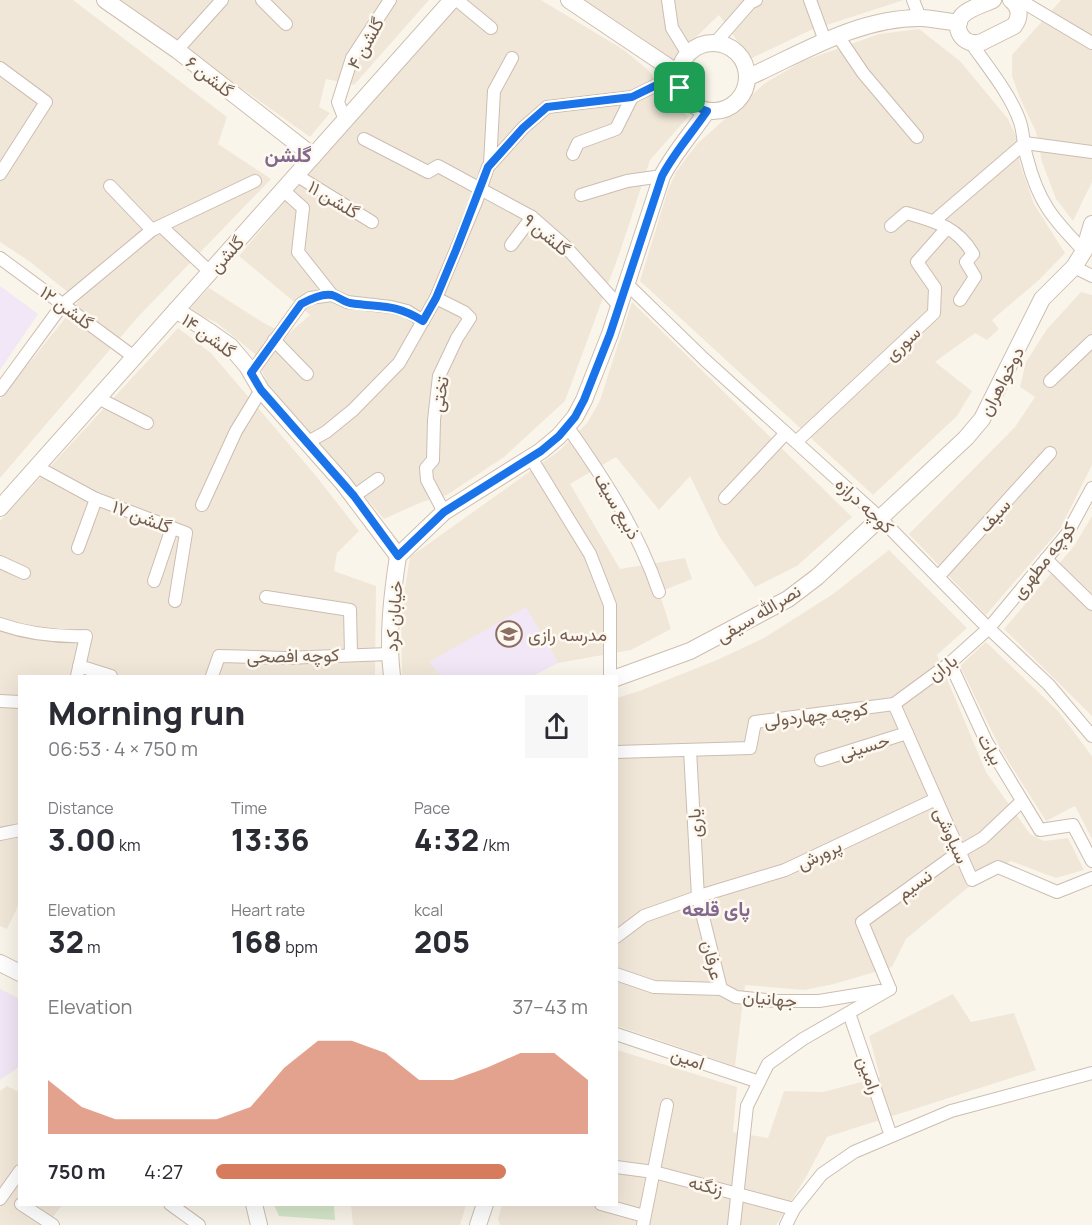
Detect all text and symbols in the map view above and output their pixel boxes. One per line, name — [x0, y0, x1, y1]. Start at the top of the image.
street label: گلشن ۴ — [341, 13, 389, 73]
street label: گلشن ۶ — [181, 50, 239, 102]
pin — [654, 62, 705, 113]
icon: arrive — [663, 71, 696, 104]
district label: گلشن — [265, 141, 311, 168]
street label: گلشن ۱۱ — [304, 174, 364, 224]
street label: گلشن ۹ — [519, 207, 575, 261]
street label: گلشن — [203, 230, 249, 278]
street label: گلشن ۱۲ — [36, 280, 98, 334]
street label: گلشن ۱۴ — [177, 307, 241, 363]
street label: سوری — [879, 320, 925, 366]
street label: دوخواهران — [973, 342, 1029, 420]
street label: تختی — [424, 374, 454, 414]
street label: ذبیع سیف — [588, 468, 647, 544]
street label: کوچه درازه — [830, 472, 899, 539]
street label: سیف — [973, 493, 1015, 537]
street label: گلشن ۱۷ — [109, 494, 175, 538]
street label: کوچه مطهری — [1005, 517, 1081, 604]
street label: نصرالله سیفی — [711, 578, 805, 648]
street label: خیابان کرد — [379, 580, 407, 652]
school or university icon: مدرسه رازی — [494, 619, 524, 649]
place label: مدرسه رازی — [528, 622, 607, 646]
street label: کوچه افصحی — [246, 642, 340, 669]
street label: باران — [922, 648, 962, 686]
text: Morning run — [48, 690, 245, 735]
button: share — [525, 695, 588, 758]
street label: کوچه چهاردولی — [762, 696, 870, 733]
street label: حسینی — [836, 727, 892, 765]
street label: بیات — [973, 729, 1009, 769]
text: 06:53 · 4 × 750 m — [48, 735, 198, 762]
text: Distance — [48, 797, 114, 819]
text: Time — [231, 797, 267, 819]
text: Pace — [414, 797, 450, 819]
street label: سیاوشی — [929, 803, 975, 867]
street label: یاری — [681, 808, 707, 838]
text: 3.00 — [48, 819, 116, 860]
text: 13:36 — [231, 819, 309, 860]
text: 4:32 — [414, 819, 479, 860]
street label: پرورش — [793, 833, 846, 876]
text: km — [116, 834, 141, 856]
text: /km — [479, 834, 510, 856]
street label: نسیم — [891, 863, 937, 906]
district label: پای قلعه — [682, 895, 750, 923]
text: Elevation — [48, 899, 116, 921]
text: Heart rate — [231, 899, 305, 921]
text: kcal — [414, 899, 443, 921]
text: 32 — [48, 921, 84, 962]
text: 168 — [231, 921, 282, 962]
text: 205 — [414, 921, 470, 962]
text: m — [84, 936, 101, 958]
text: bpm — [282, 936, 318, 958]
street label: عرفان — [696, 938, 730, 982]
street label: جهانیان — [742, 984, 798, 1012]
text: Elevation — [48, 993, 132, 1020]
text: 37–43 m — [512, 993, 588, 1020]
street label: امین — [668, 1041, 708, 1075]
street label: رامین — [852, 1053, 888, 1097]
text: 750 m — [48, 1158, 106, 1185]
text: 4:27 — [144, 1158, 183, 1185]
street label: زنگنه — [686, 1169, 726, 1201]

